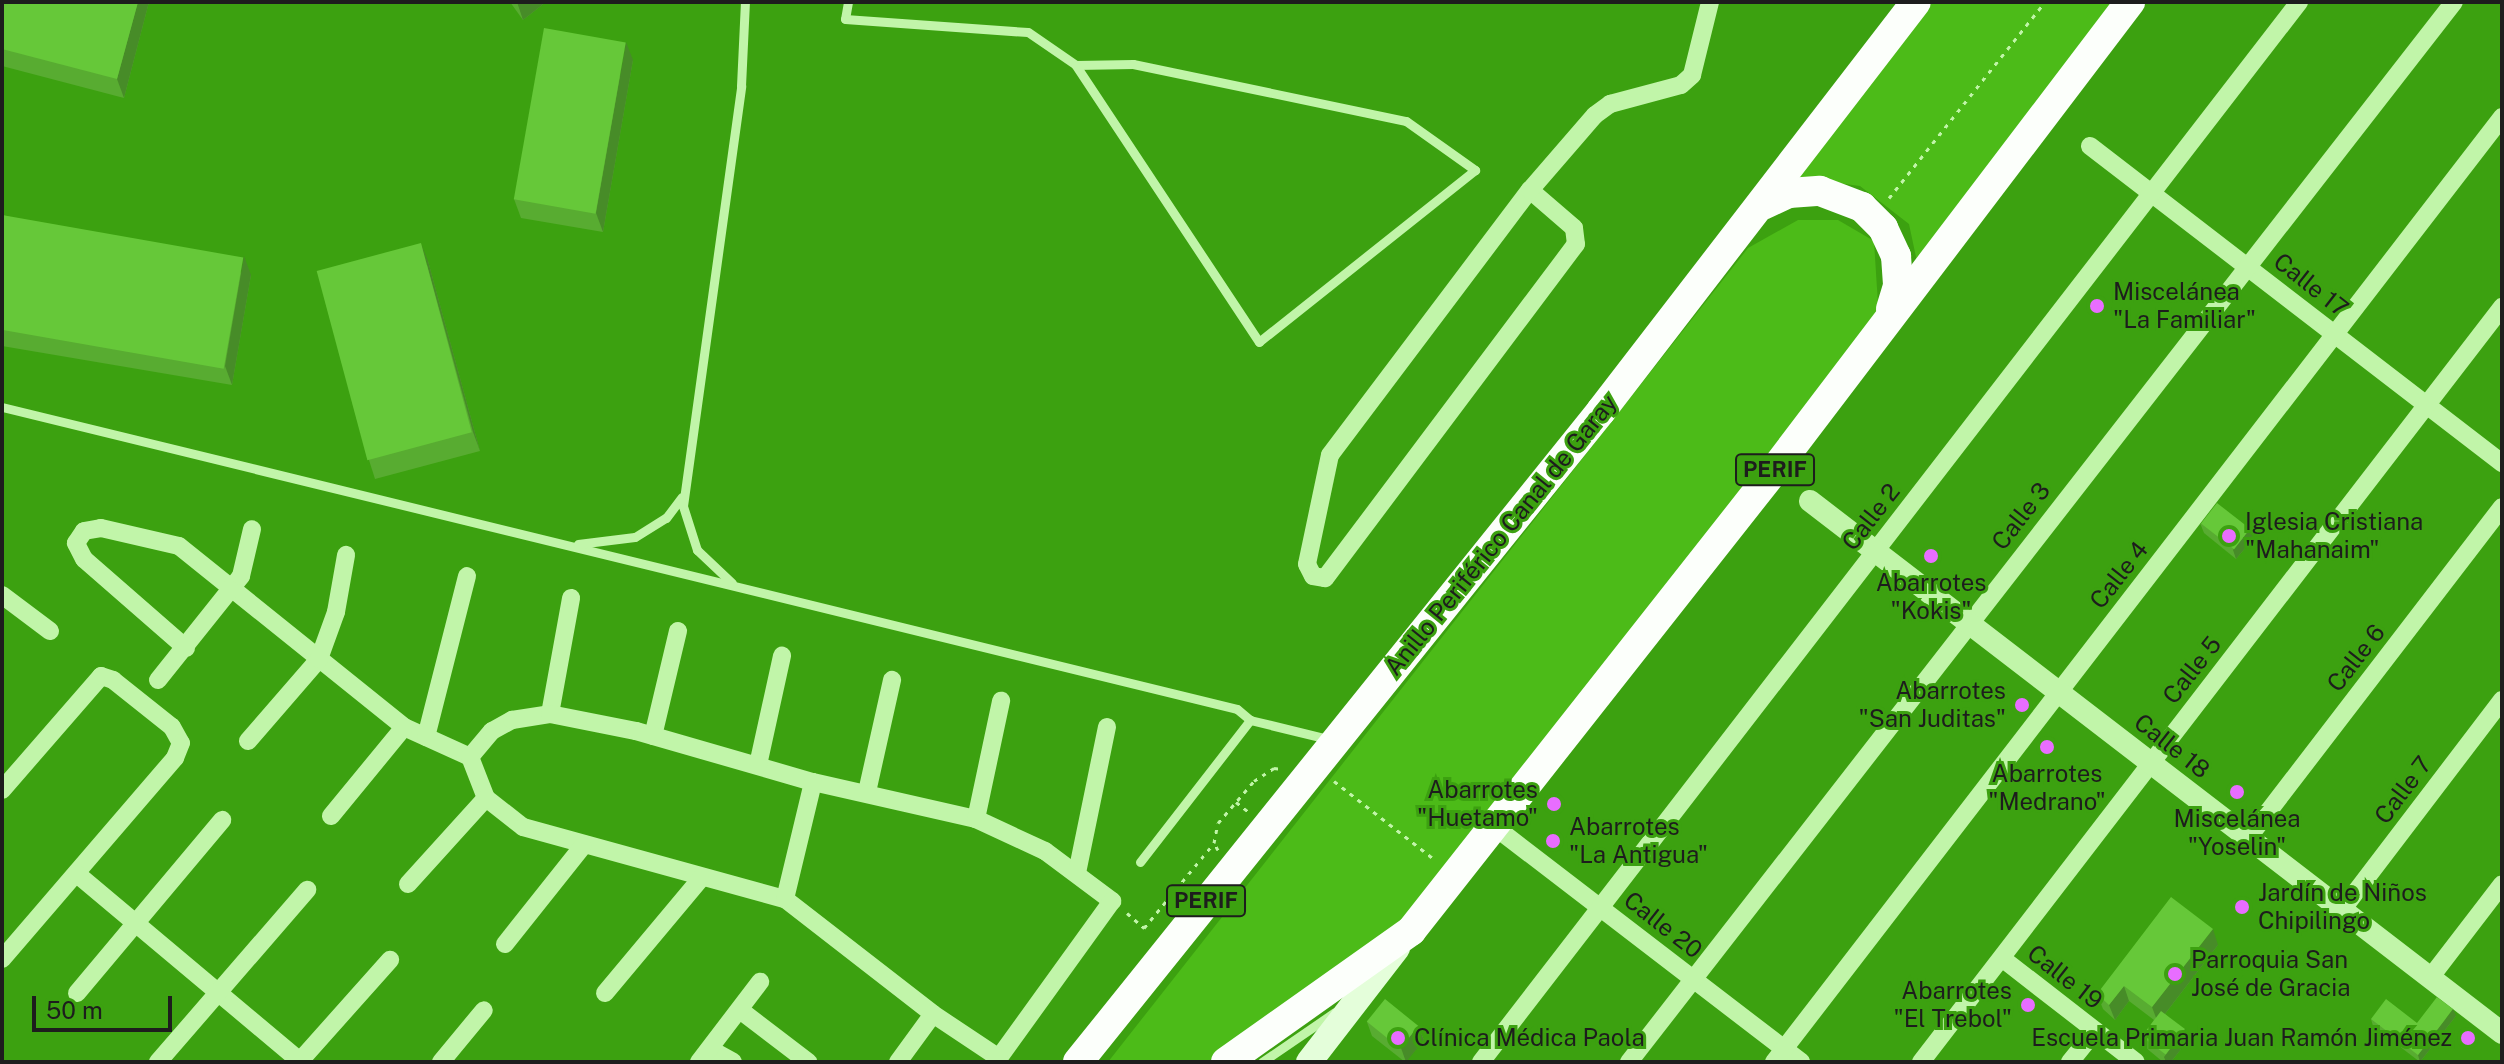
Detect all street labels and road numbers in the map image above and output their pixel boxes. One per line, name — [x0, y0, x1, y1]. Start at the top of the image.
street label: Calle 17 — [2268, 247, 2354, 323]
street label: Anillo Periférico Canal de Garay — [1379, 389, 1623, 681]
road number: PERIF — [1735, 452, 1815, 488]
street label: Calle 3 — [1986, 476, 2056, 556]
street label: Calle 2 — [1836, 478, 1906, 556]
street label: Calle 4 — [2084, 536, 2154, 614]
street label: Calle 6 — [2321, 619, 2391, 697]
street label: Calle 5 — [2157, 630, 2227, 710]
street label: Calle 18 — [2128, 708, 2216, 784]
street label: Calle 7 — [2368, 751, 2438, 829]
road number: PERIF — [1166, 883, 1246, 919]
street label: Calle 20 — [1618, 885, 1708, 965]
street label: Calle 19 — [2022, 939, 2108, 1015]

